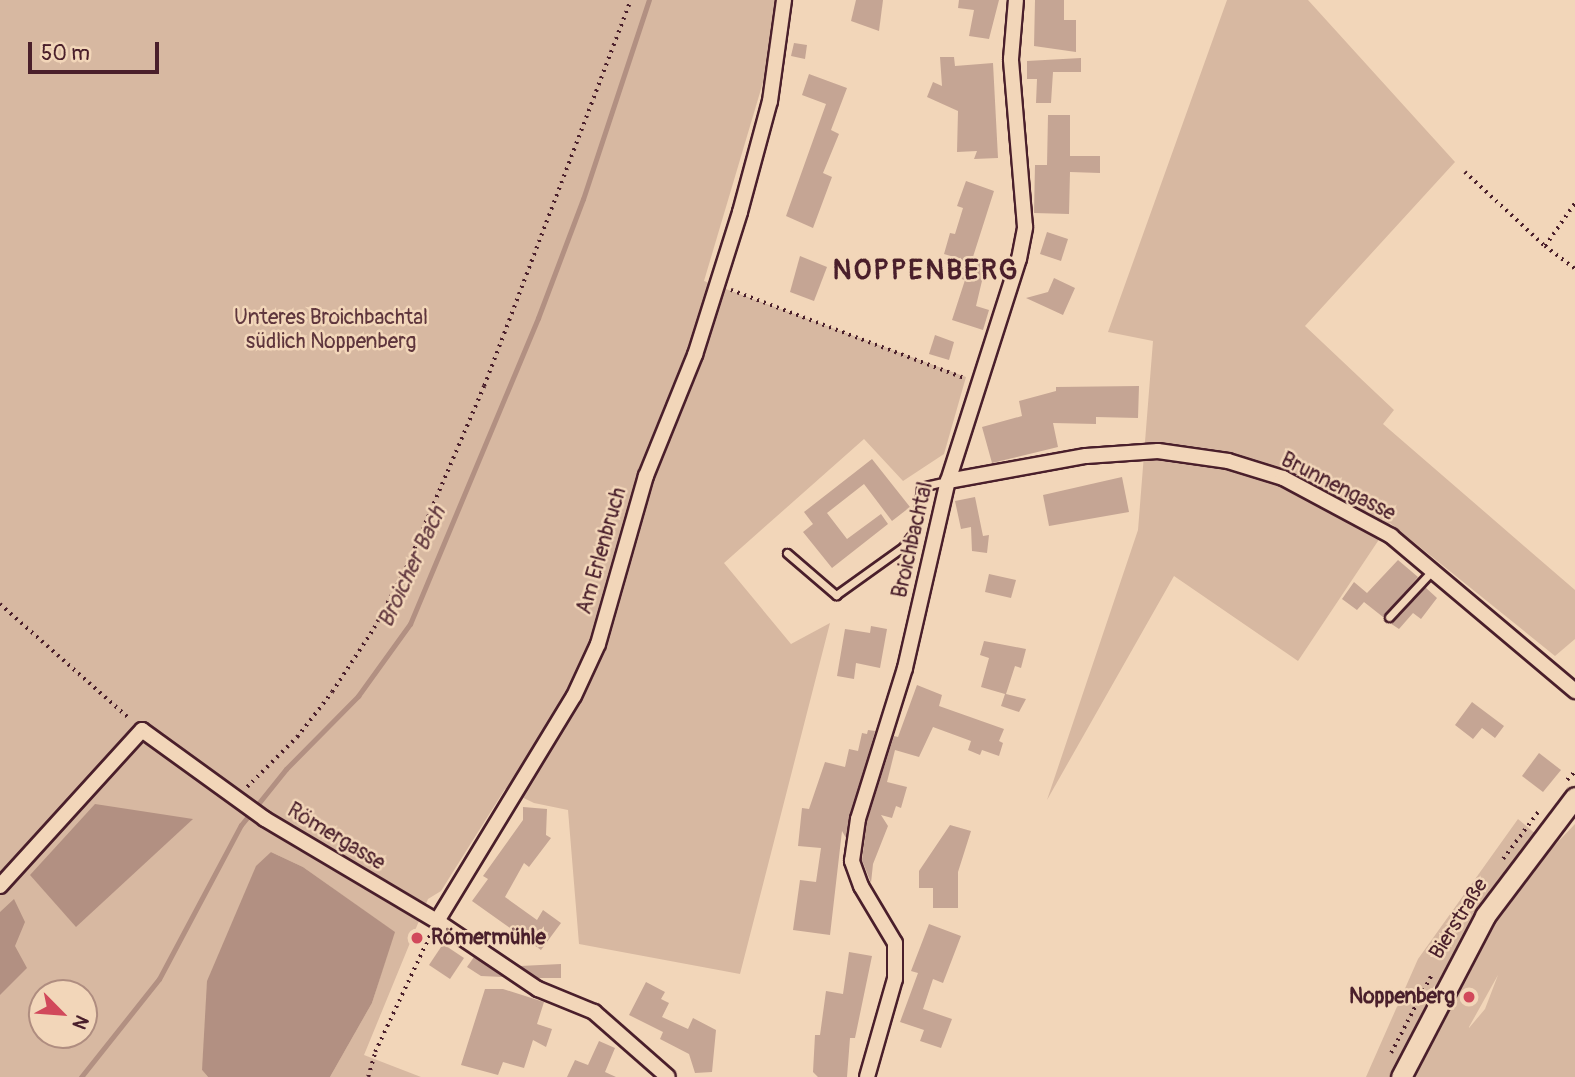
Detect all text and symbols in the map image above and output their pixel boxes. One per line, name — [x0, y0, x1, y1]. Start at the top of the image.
scale bar — [32, 28, 163, 72]
text: 50 m — [41, 40, 90, 67]
district label: NOPPENBERG — [834, 254, 1018, 288]
park label: Unteres Broichbachtal südlich Noppenberg — [234, 305, 428, 355]
street label: Brunnengasse — [1277, 447, 1399, 527]
street label: Broichbachtal — [887, 480, 939, 600]
street label: Am Erlenbruch — [572, 485, 632, 617]
water label: Broicher Bach — [372, 502, 452, 632]
street label: Römergasse — [283, 798, 389, 876]
street label: Bierstraße — [1424, 874, 1494, 964]
place label: Römermühle — [431, 925, 546, 951]
marker: Römermühle — [409, 930, 425, 946]
north arrow — [28, 979, 98, 1049]
place label: Noppenberg — [1349, 984, 1455, 1010]
marker: Noppenberg — [1461, 989, 1477, 1005]
text: N — [67, 1011, 94, 1033]

